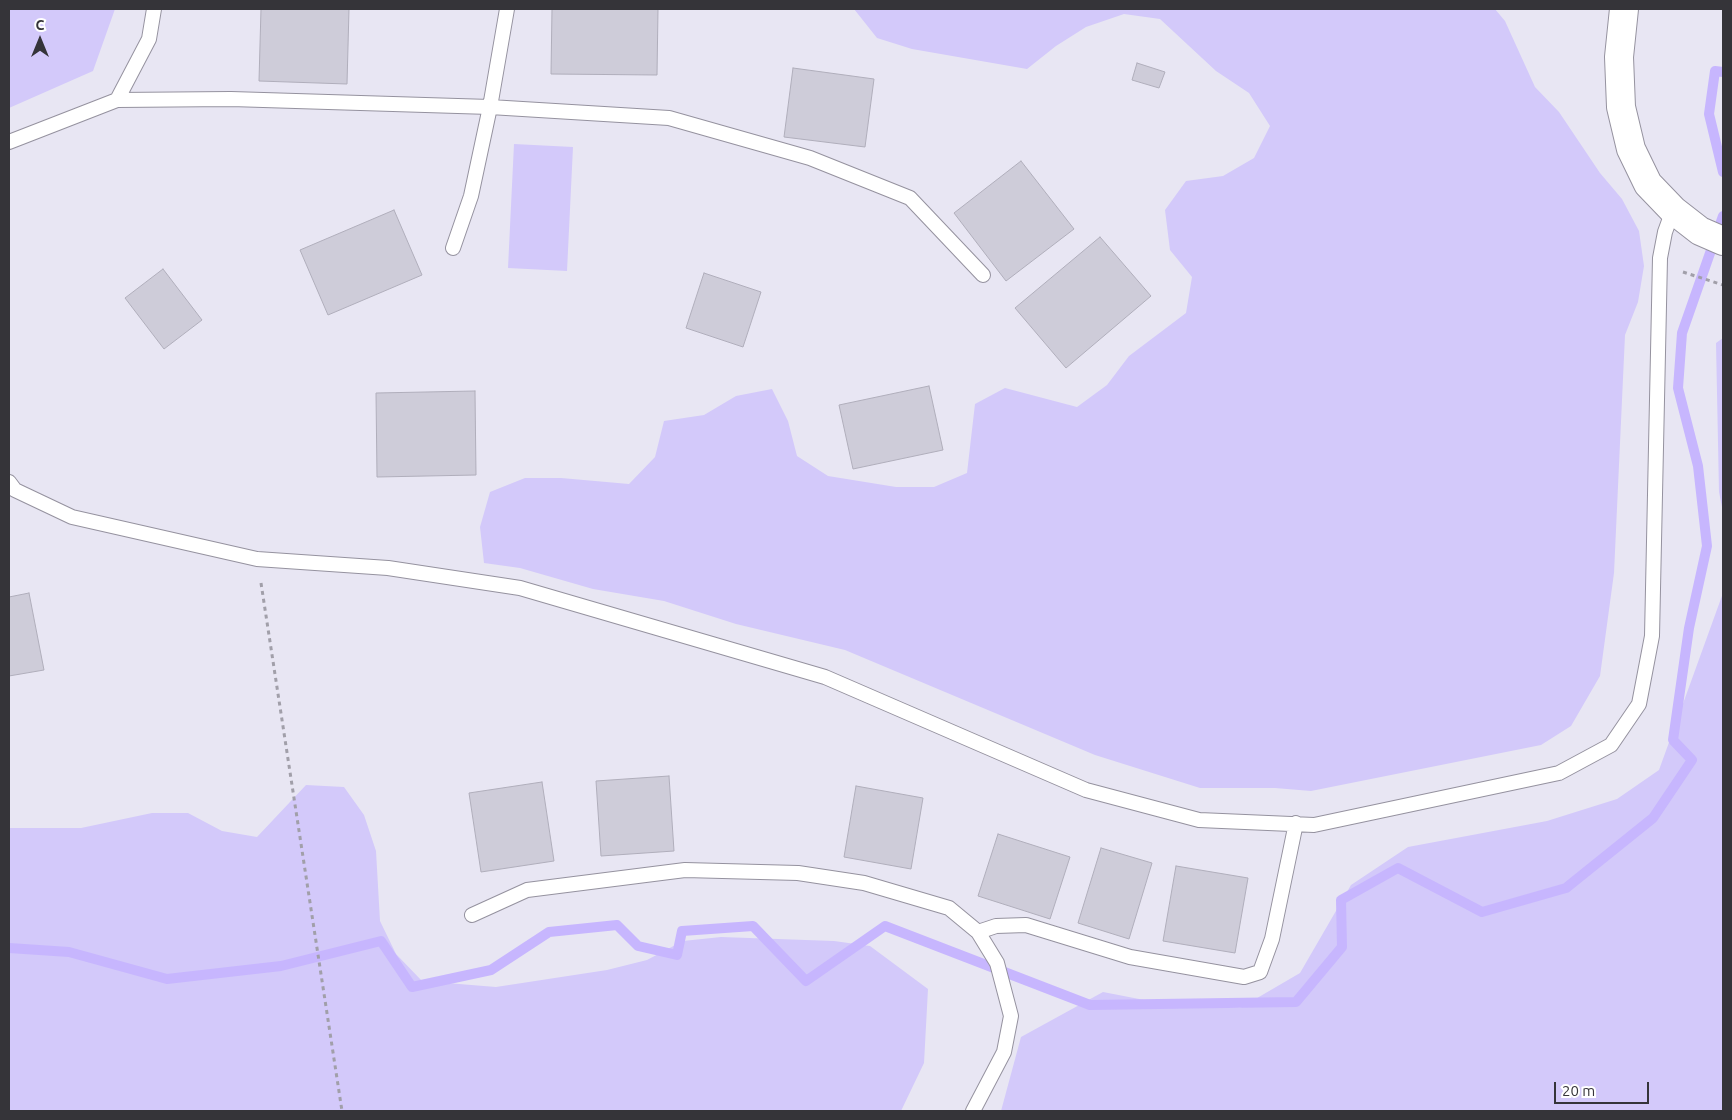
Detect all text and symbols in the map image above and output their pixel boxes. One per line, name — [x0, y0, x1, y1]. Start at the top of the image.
north arrow — [15, 15, 65, 65]
text: С — [36, 17, 44, 33]
scale bar — [1557, 1072, 1652, 1104]
text: 20 m — [1562, 1082, 1595, 1099]

